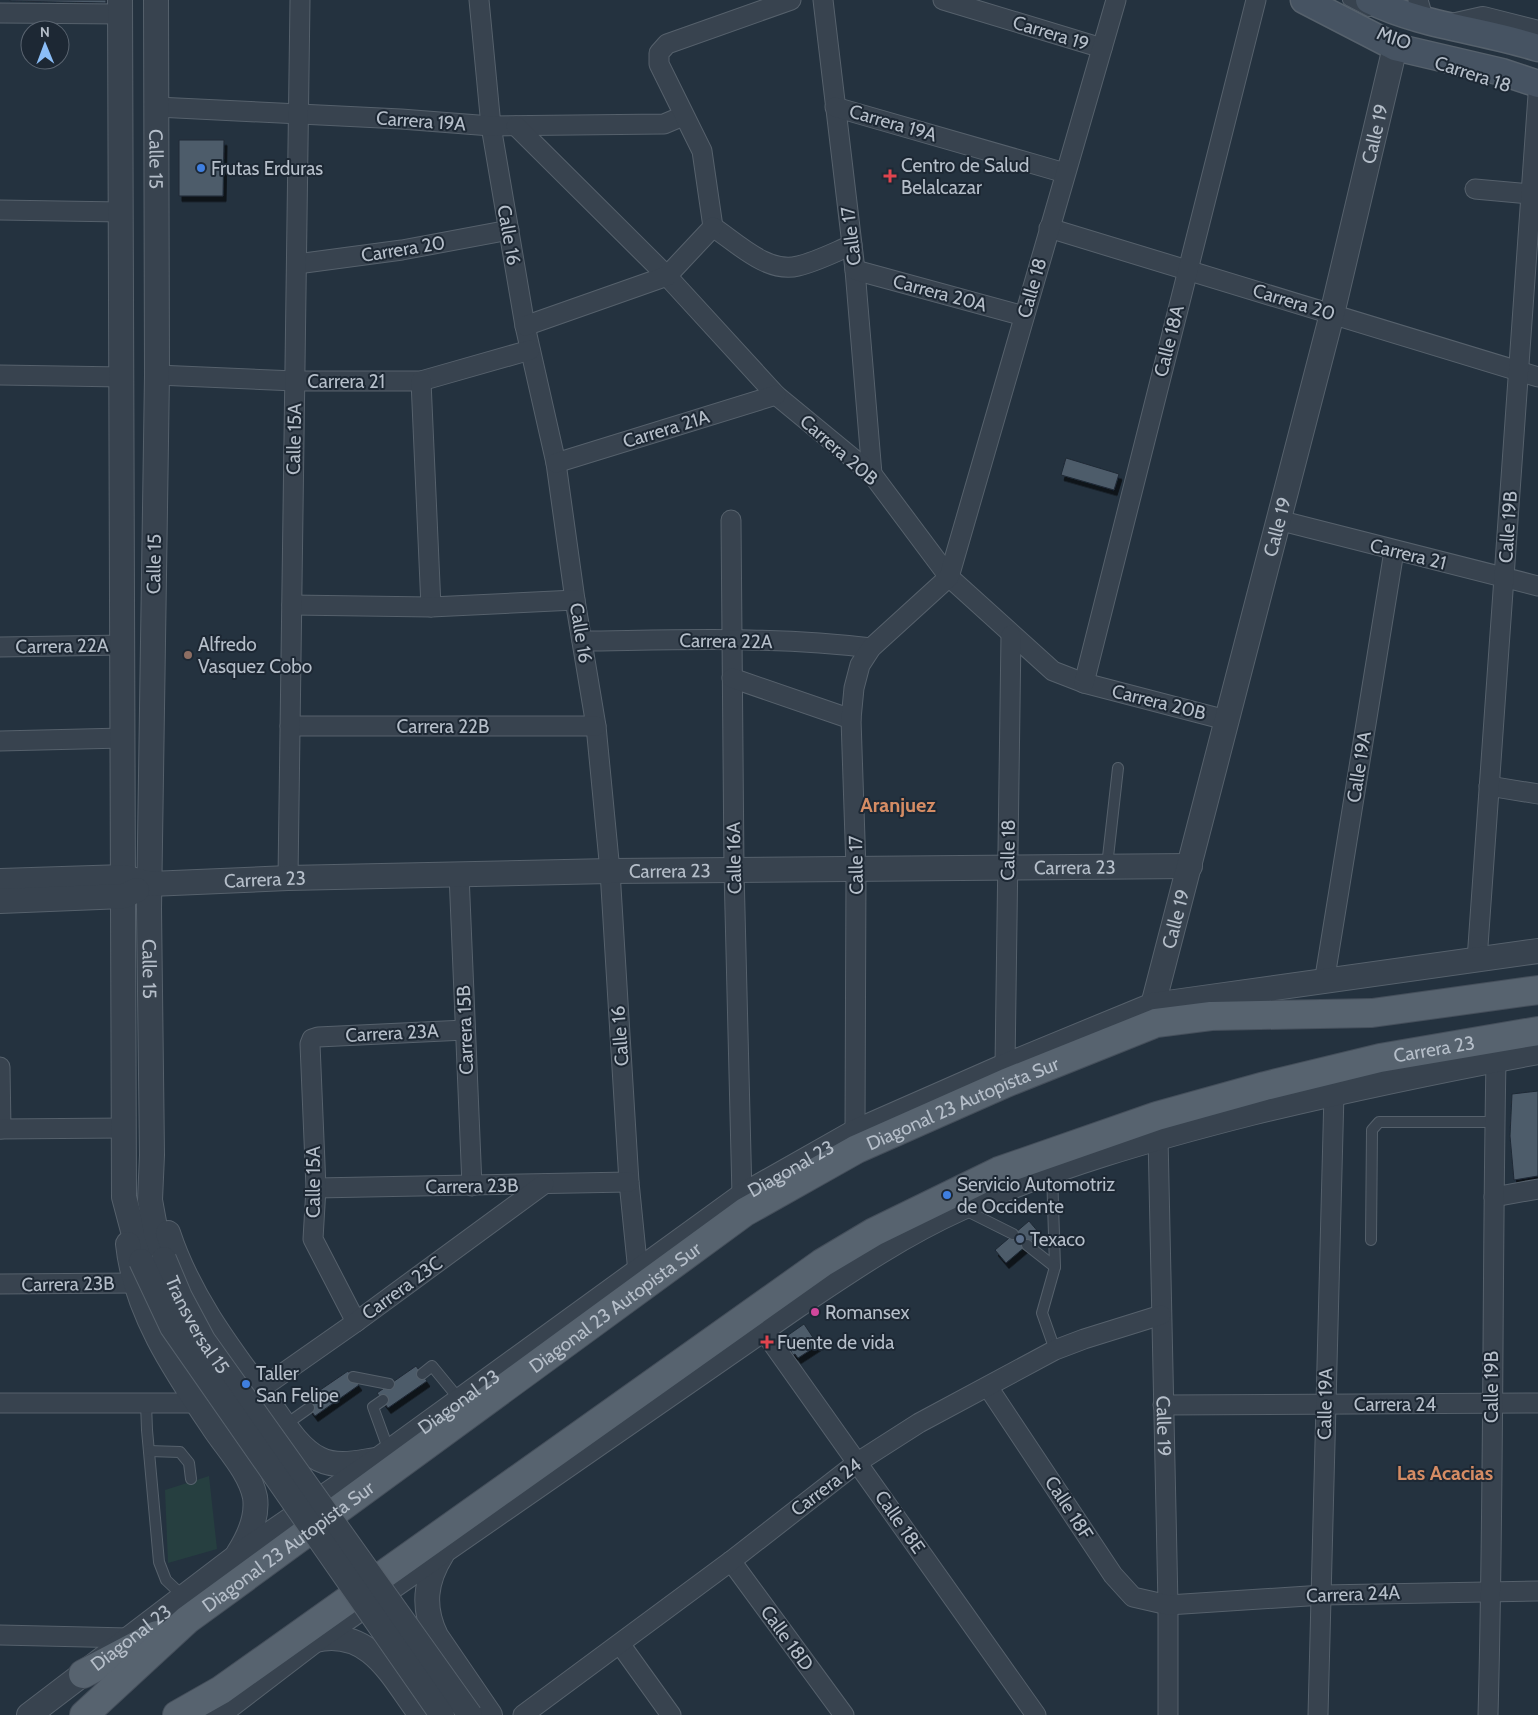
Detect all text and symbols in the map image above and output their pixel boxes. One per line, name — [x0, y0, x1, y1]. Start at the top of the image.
street label: Carrera 19 — [1010, 11, 1092, 55]
north arrow — [20, 20, 70, 70]
street label: MIO — [1374, 21, 1414, 55]
text: N — [40, 23, 50, 41]
street label: Carrera 18 — [1432, 51, 1514, 97]
street label: Carrera 19A — [847, 100, 940, 147]
street label: Calle 19 — [1356, 102, 1393, 166]
street label: Carrera 19A — [375, 106, 467, 136]
street label: Calle 15 — [145, 129, 168, 189]
place label: Centro de Salud Belalcazar — [901, 154, 1029, 199]
place label: Frutas Erduras — [211, 157, 323, 180]
marker: Frutas Erduras — [195, 162, 207, 174]
marker: Centro de Salud Belalcazar — [883, 169, 897, 183]
street label: Calle 16 — [492, 203, 526, 267]
street label: Calle 17 — [836, 205, 866, 267]
street label: Carrera 20 — [359, 231, 447, 267]
street label: Calle 18 — [1012, 255, 1052, 321]
street label: Carrera 20A — [891, 269, 990, 317]
street label: Carrera 20 — [1250, 279, 1338, 325]
street label: Calle 18A — [1149, 302, 1189, 379]
street label: Carrera 21 — [307, 370, 385, 393]
street label: Calle 15A — [282, 403, 306, 475]
street label: Carrera 21A — [620, 405, 712, 453]
street label: Carrera 20B — [795, 410, 883, 490]
street label: Calle 19B — [1494, 490, 1522, 564]
street label: Calle 19 — [1258, 495, 1296, 559]
street label: Carrera 21 — [1368, 533, 1448, 575]
street label: Calle 15 — [142, 534, 166, 594]
street label: Calle 16 — [565, 601, 597, 665]
street label: Carrera 22A — [679, 629, 773, 653]
place label: Alfredo Vasquez Cobo — [198, 633, 312, 678]
street label: Carrera 22A — [15, 634, 109, 658]
marker: Alfredo Vasquez Cobo — [182, 649, 194, 661]
street label: Carrera 20B — [1110, 679, 1208, 725]
street label: Carrera 22B — [397, 715, 489, 738]
street label: Calle 19A — [1342, 729, 1376, 804]
district label: Aranjuez — [860, 793, 936, 817]
street label: Calle 18 — [996, 819, 1020, 881]
street label: Calle 16A — [722, 821, 746, 894]
street label: Calle 17 — [844, 835, 868, 895]
street label: Carrera 23 — [1034, 855, 1116, 879]
street label: Carrera 23 — [629, 859, 711, 882]
street label: Carrera 23 — [223, 866, 306, 892]
street label: Calle 19 — [1157, 887, 1194, 951]
street label: Calle 15 — [138, 939, 162, 999]
street label: Carrera 15B — [452, 985, 478, 1075]
street label: Calle 16 — [606, 1005, 634, 1067]
street label: Carrera 23A — [345, 1019, 440, 1047]
street label: Carrera 23 — [1392, 1031, 1476, 1067]
street label: Diagonal 23 Autopista Sur — [863, 1052, 1062, 1155]
street label: Diagonal 23 — [743, 1135, 838, 1202]
street label: Calle 15A — [302, 1146, 325, 1218]
place label: Servicio Automotriz de Occidente — [957, 1173, 1115, 1218]
street label: Carrera 23B — [425, 1174, 519, 1198]
marker: Servicio Automotriz de Occidente — [941, 1189, 953, 1201]
place label: Texaco — [1030, 1228, 1085, 1251]
marker: Texaco — [1014, 1233, 1026, 1245]
street label: Diagonal 23 Autopista Sur — [524, 1237, 705, 1378]
street label: Carrera 23C — [357, 1251, 447, 1325]
street label: Carrera 23B — [21, 1272, 115, 1296]
street label: Transversal 15 — [161, 1272, 235, 1378]
place label: Romansex — [825, 1301, 909, 1324]
marker: Romansex — [809, 1306, 821, 1318]
place label: Fuente de vida — [777, 1331, 894, 1354]
marker: Fuente de vida — [761, 1336, 773, 1348]
street label: Calle 19B — [1480, 1351, 1503, 1423]
place label: Taller San Felipe — [256, 1362, 339, 1407]
street label: Diagonal 23 — [413, 1364, 504, 1439]
street label: Calle 19A — [1313, 1368, 1337, 1440]
marker: Taller San Felipe — [240, 1378, 252, 1390]
street label: Carrera 24 — [1354, 1393, 1436, 1416]
street label: Calle 19 — [1152, 1395, 1176, 1457]
street label: Carrera 24 — [786, 1453, 866, 1521]
district label: Las Acacias — [1397, 1461, 1493, 1485]
street label: Calle 18F — [1040, 1472, 1098, 1544]
street label: Diagonal 23 Autopista Sur — [197, 1476, 378, 1617]
street label: Calle 18E — [870, 1486, 930, 1558]
street label: Carrera 24A — [1306, 1581, 1401, 1607]
street label: Diagonal 23 — [86, 1599, 176, 1676]
street label: Calle 18D — [756, 1601, 819, 1675]

